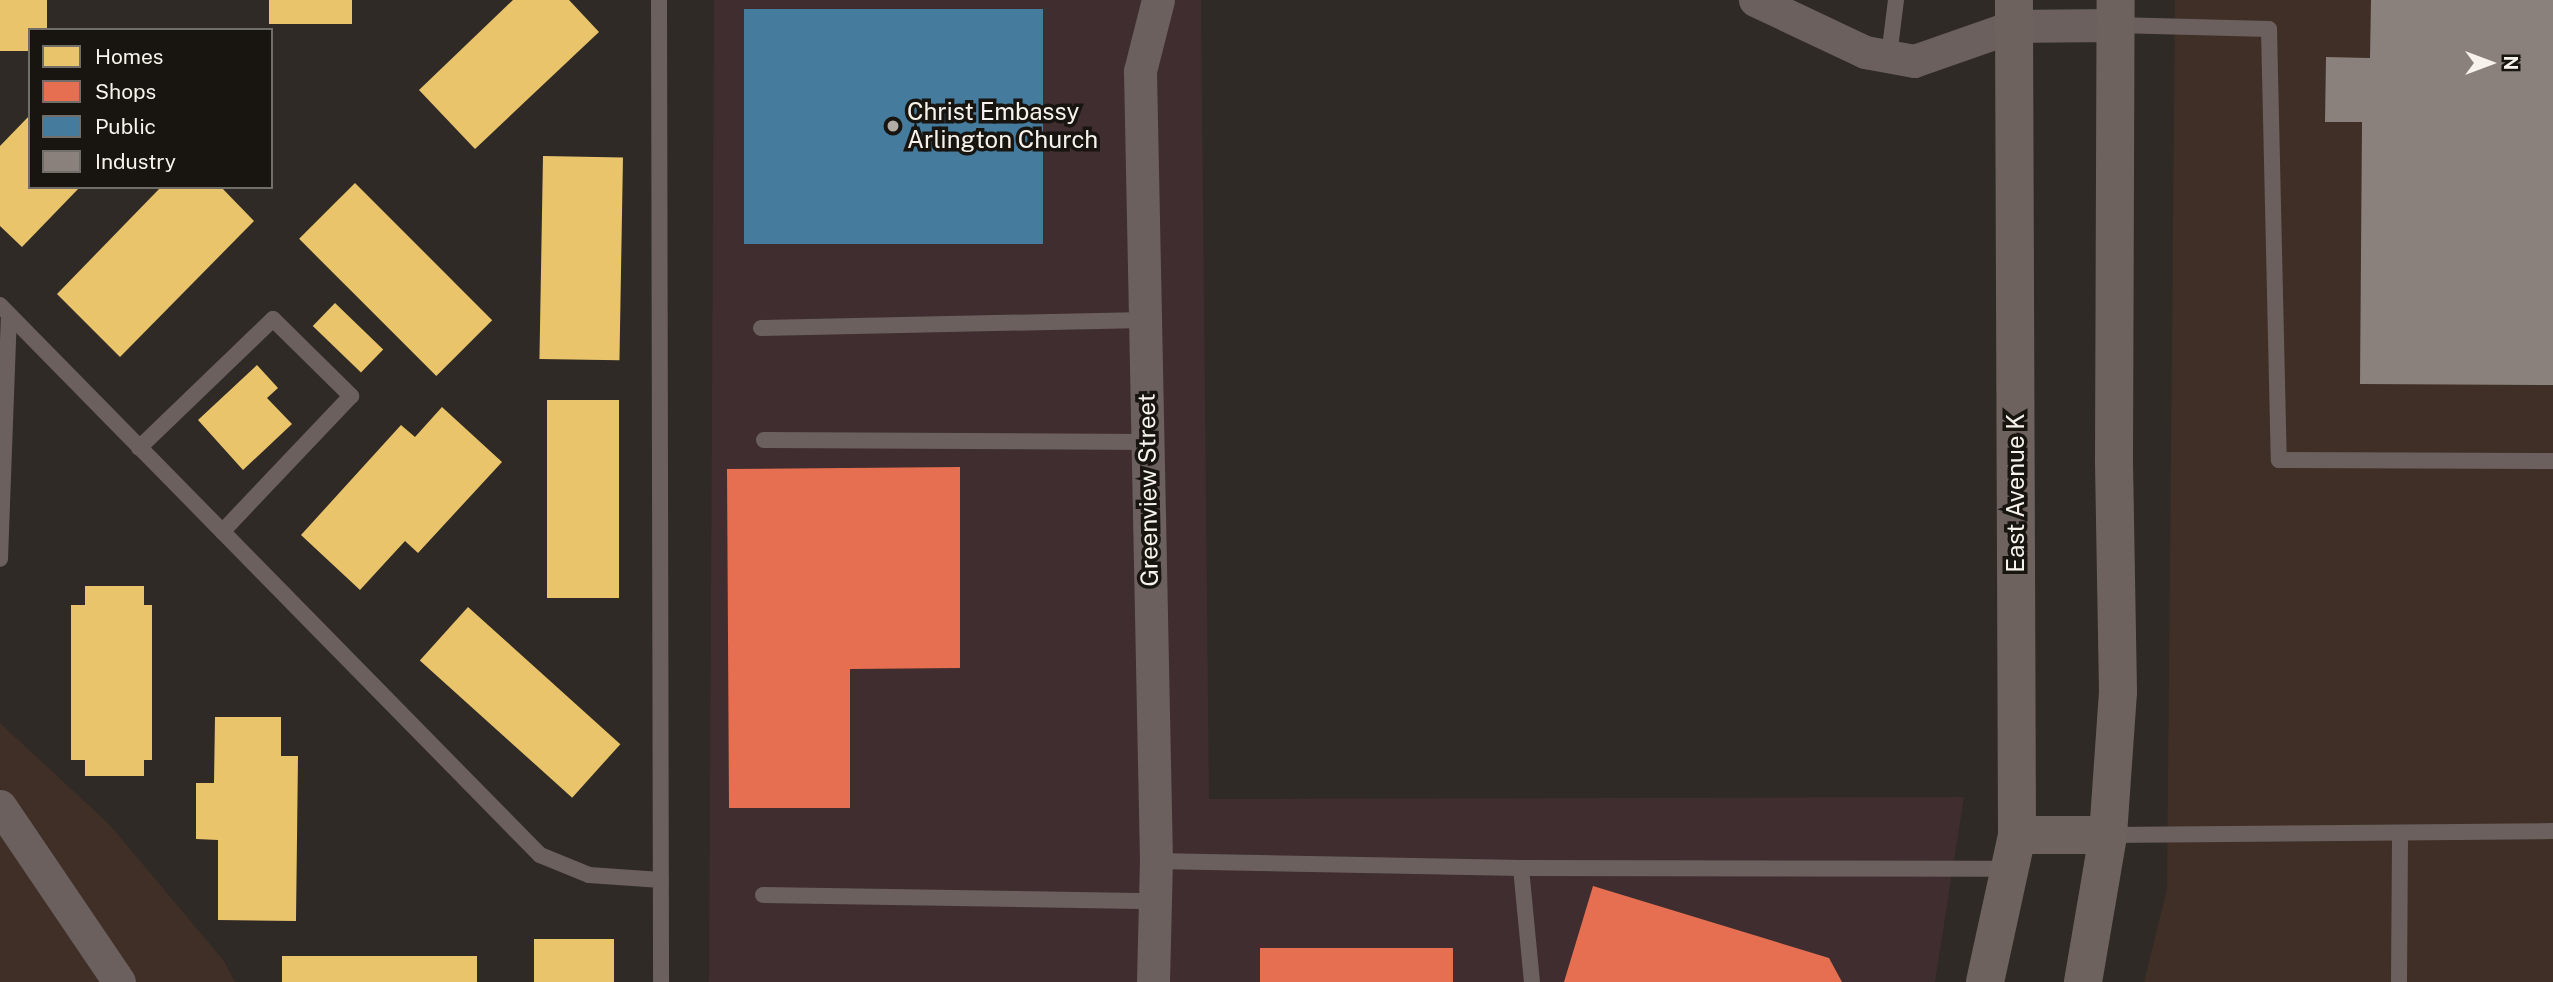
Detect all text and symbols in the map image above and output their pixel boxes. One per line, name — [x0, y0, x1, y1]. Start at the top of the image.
legend — [28, 28, 273, 189]
north arrow — [2455, 28, 2525, 98]
text: Homes — [95, 44, 163, 69]
text: N — [2500, 56, 2522, 70]
text: Shops — [95, 79, 156, 104]
place label: Christ Embassy Arlington Church — [907, 98, 1098, 154]
text: Public — [95, 114, 156, 139]
marker: Christ Embassy Arlington Church — [885, 118, 901, 134]
text: Industry — [95, 149, 176, 174]
street label: Greenview Street — [1132, 393, 1164, 587]
street label: East Avenue K — [2002, 413, 2030, 573]

